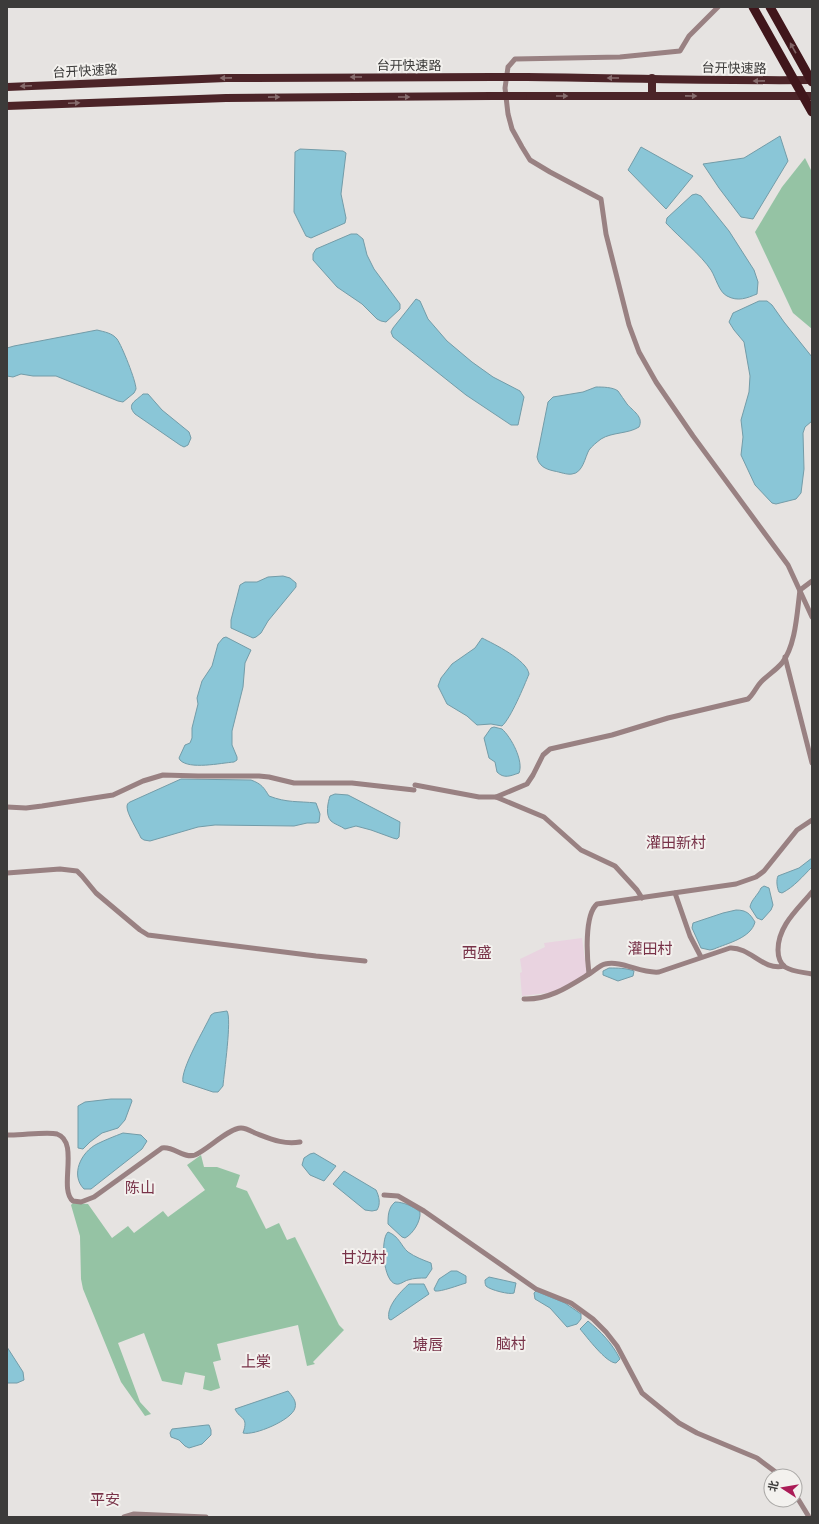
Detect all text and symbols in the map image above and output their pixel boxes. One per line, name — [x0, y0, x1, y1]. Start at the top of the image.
one-way arrow — [790, 42, 797, 53]
street label: 台开快速路 — [376, 58, 442, 73]
street label: 台开快速路 — [701, 60, 767, 76]
street label: 台开快速路 — [52, 62, 118, 80]
one-way arrow — [349, 74, 362, 80]
one-way arrow — [219, 75, 232, 81]
one-way arrow — [606, 75, 619, 81]
one-way arrow — [753, 77, 765, 84]
one-way arrow — [19, 83, 32, 89]
one-way arrow — [556, 93, 569, 99]
one-way arrow — [685, 93, 698, 99]
one-way arrow — [268, 94, 281, 100]
one-way arrow — [398, 94, 411, 100]
one-way arrow — [68, 100, 81, 106]
district label: 灌田新村 — [646, 834, 706, 852]
district label: 灌田村 — [627, 940, 673, 958]
district label: 西盛 — [462, 944, 492, 962]
district label: 陈山 — [125, 1179, 155, 1197]
district label: 甘边村 — [341, 1249, 387, 1267]
district label: 脑村 — [496, 1335, 526, 1353]
district label: 塘唇 — [413, 1336, 443, 1354]
district label: 上棠 — [241, 1353, 271, 1371]
north arrow — [763, 1468, 803, 1508]
text: 北 — [766, 1479, 781, 1493]
district label: 平安 — [90, 1491, 120, 1509]

